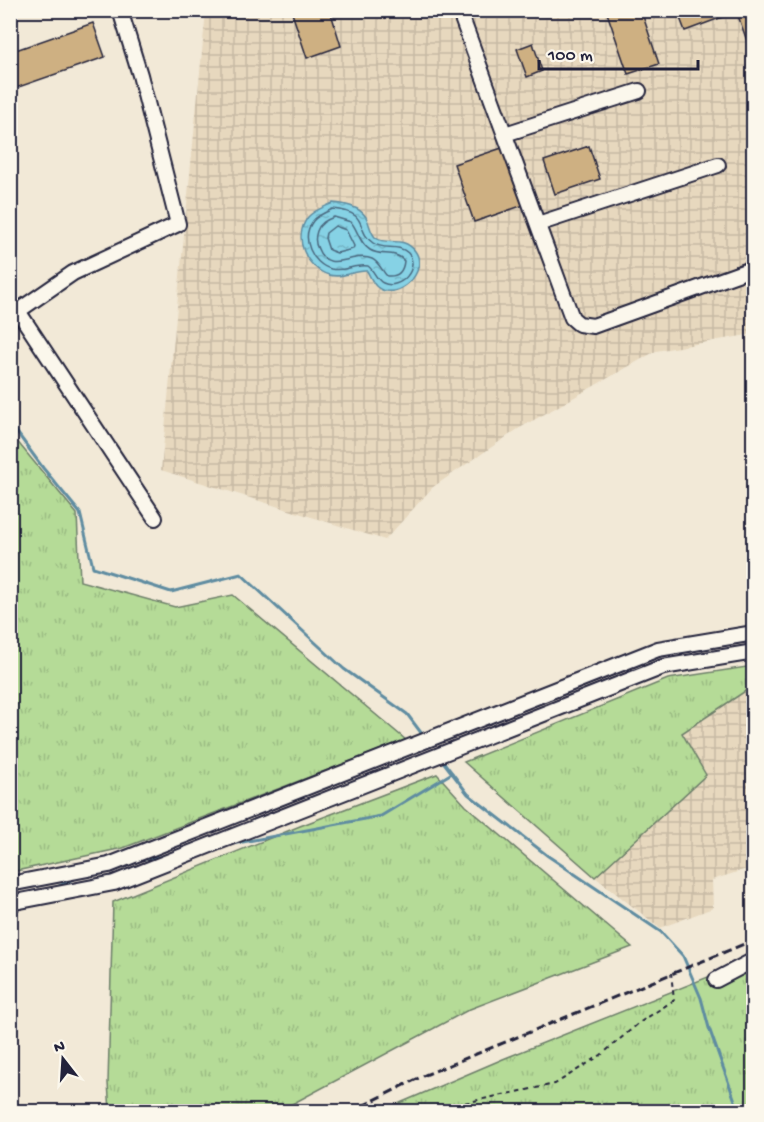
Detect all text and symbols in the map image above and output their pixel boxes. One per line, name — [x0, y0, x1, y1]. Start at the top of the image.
scale bar — [539, 33, 698, 71]
text: 100 m — [547, 46, 593, 67]
north arrow — [33, 1029, 93, 1089]
text: N — [52, 1037, 68, 1059]

